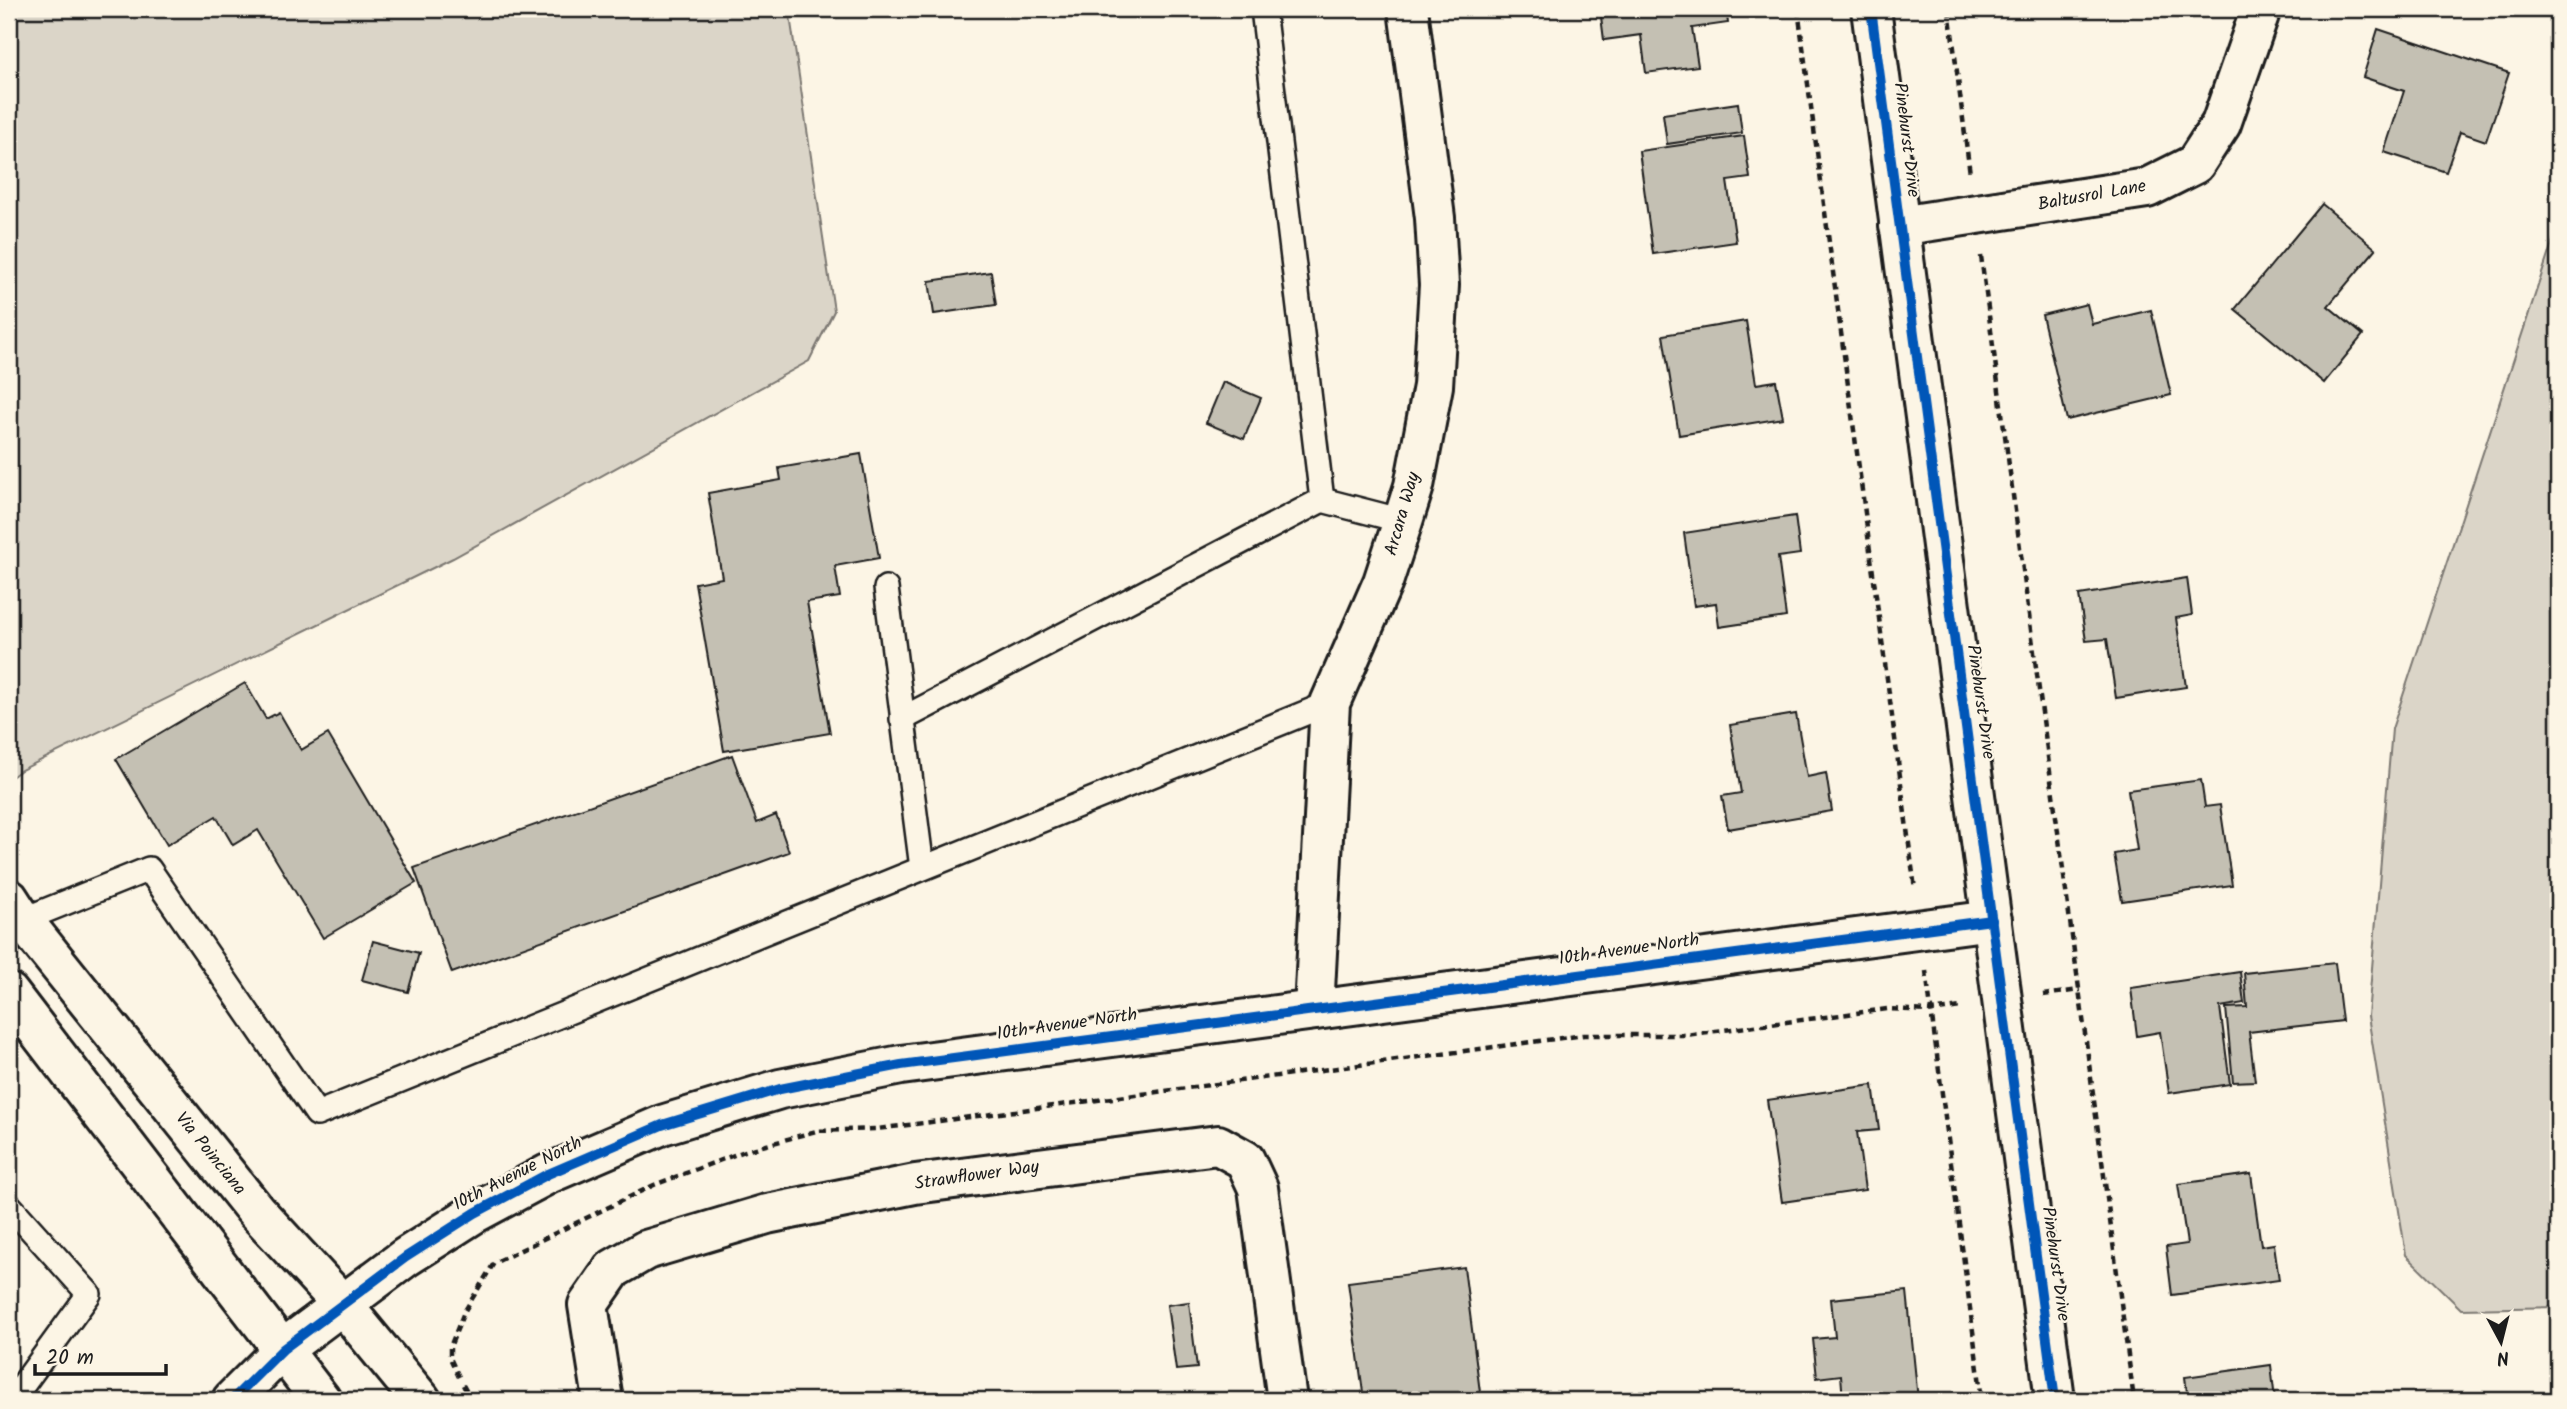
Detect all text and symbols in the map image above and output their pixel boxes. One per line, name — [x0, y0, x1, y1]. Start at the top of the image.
street label: Pinehurst Drive — [1885, 81, 1927, 199]
street label: Baltusrol Lane — [2036, 172, 2148, 220]
street label: Arcara Way — [1377, 468, 1429, 559]
street label: Pinehurst Drive — [1958, 643, 2002, 761]
street label: 10th Avenue North — [1557, 926, 1701, 974]
street label: 10th Avenue North — [995, 1001, 1139, 1049]
street label: Via Poinciana — [167, 1106, 253, 1202]
street label: 10th Avenue North — [448, 1129, 588, 1219]
street label: Strawflower Way — [913, 1153, 1042, 1199]
street label: Pinehurst Drive — [2033, 1205, 2077, 1323]
north arrow — [2466, 1308, 2536, 1378]
scale bar — [35, 1332, 166, 1376]
text: N — [2495, 1341, 2511, 1373]
text: 20 m — [46, 1342, 94, 1375]

